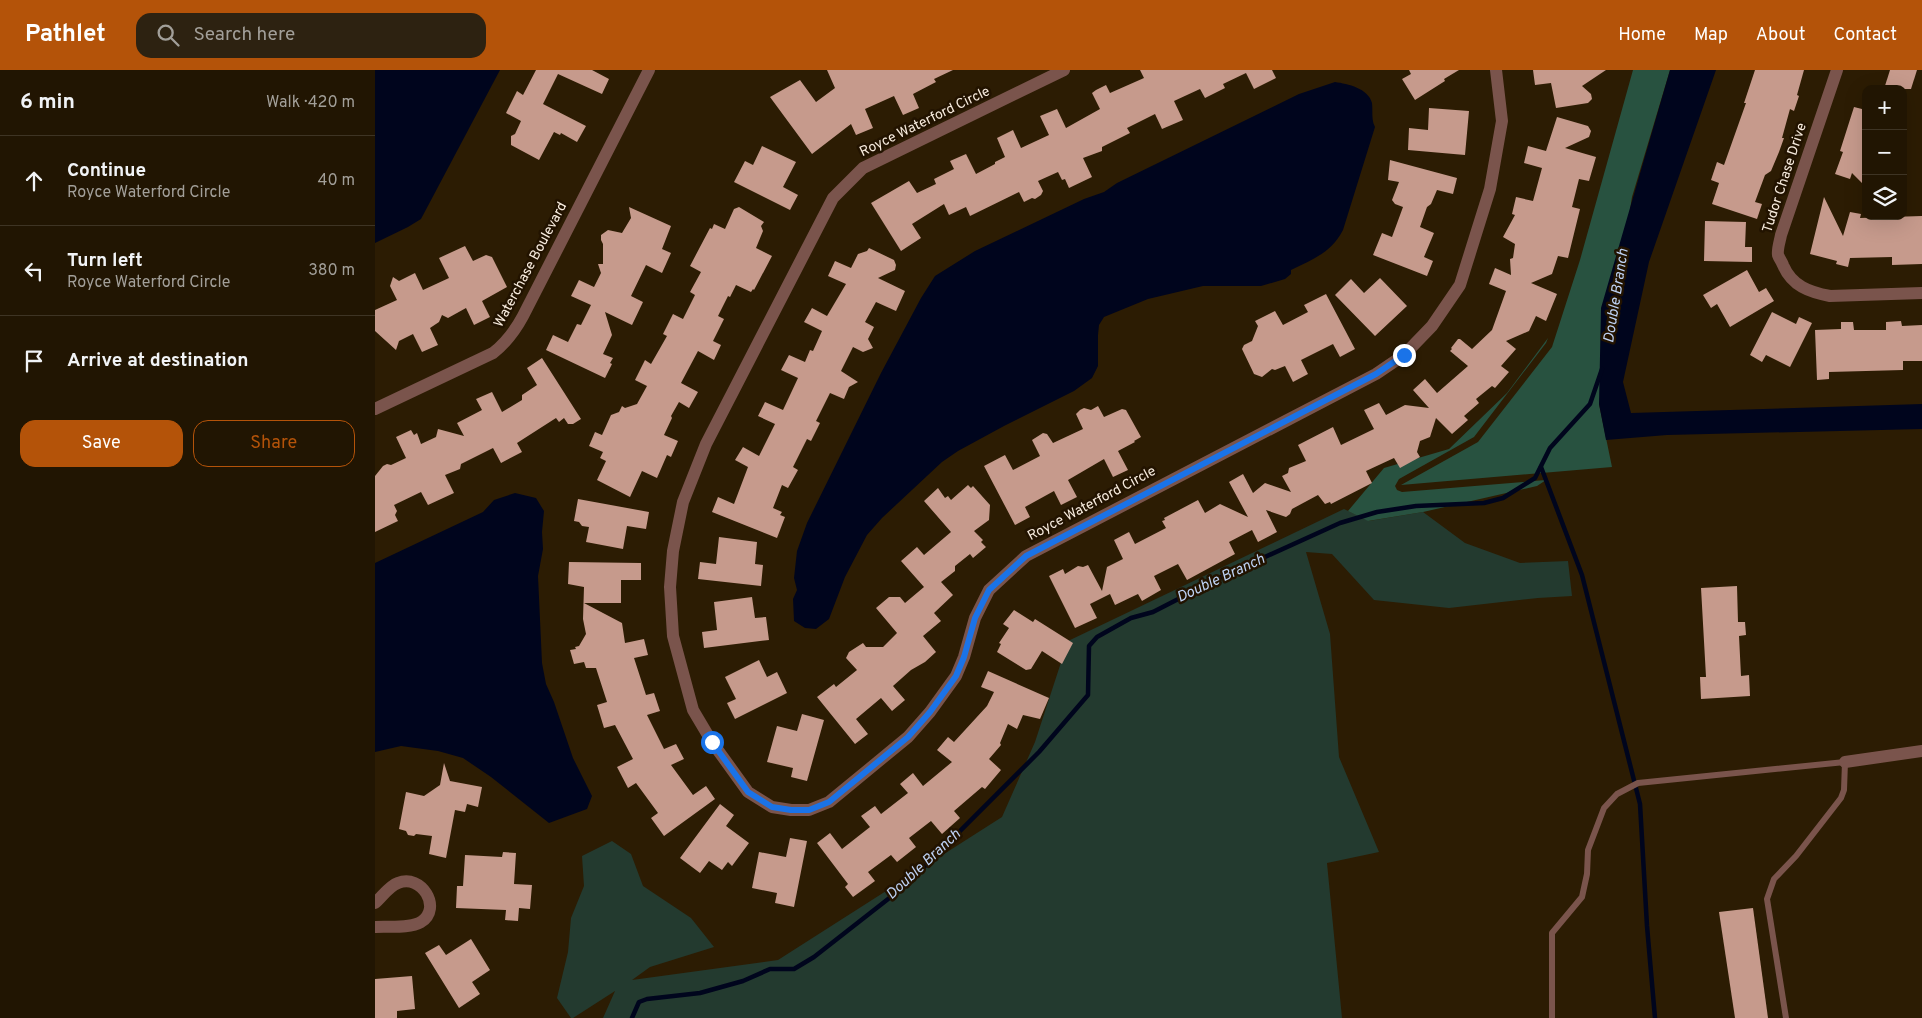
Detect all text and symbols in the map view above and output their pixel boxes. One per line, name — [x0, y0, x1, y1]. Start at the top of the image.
search box — [136, 13, 486, 58]
text: Pathlet — [25, 20, 106, 50]
icon: search — [154, 21, 182, 49]
text: Search here — [194, 23, 295, 47]
text: Home — [1618, 24, 1666, 47]
text: Map — [1694, 24, 1728, 47]
text: About — [1756, 24, 1805, 47]
text: Contact — [1833, 24, 1897, 47]
street label: Royce Waterford Circle — [857, 83, 993, 161]
map controls — [1862, 85, 1907, 220]
button: + — [1862, 85, 1907, 130]
text: 6 min — [20, 89, 75, 116]
text: Walk · 420 m — [266, 93, 355, 113]
street label: Tudor Chase Drive — [1759, 121, 1811, 235]
button: − — [1862, 130, 1907, 175]
text: Continue — [67, 159, 146, 183]
icon: ahead — [20, 167, 48, 195]
text: 40 m — [317, 171, 355, 191]
button: layers — [1862, 175, 1907, 220]
text: Royce Waterford Circle — [67, 183, 230, 203]
street label: Waterchase Boulevard — [491, 199, 571, 331]
water label: Double Branch — [1600, 248, 1634, 344]
text: Turn left — [67, 249, 143, 273]
icon: left — [20, 257, 48, 285]
text: 380 m — [308, 261, 355, 281]
text: Royce Waterford Circle — [67, 273, 230, 293]
route end — [1393, 344, 1416, 367]
icon: arrive — [20, 347, 48, 375]
text: Arrive at destination — [67, 349, 248, 373]
button: Save — [20, 420, 183, 467]
button: Share — [193, 420, 355, 467]
street label: Royce Waterford Circle — [1025, 463, 1159, 545]
water label: Double Branch — [1174, 550, 1268, 608]
route start — [701, 731, 724, 754]
water label: Double Branch — [883, 826, 965, 904]

